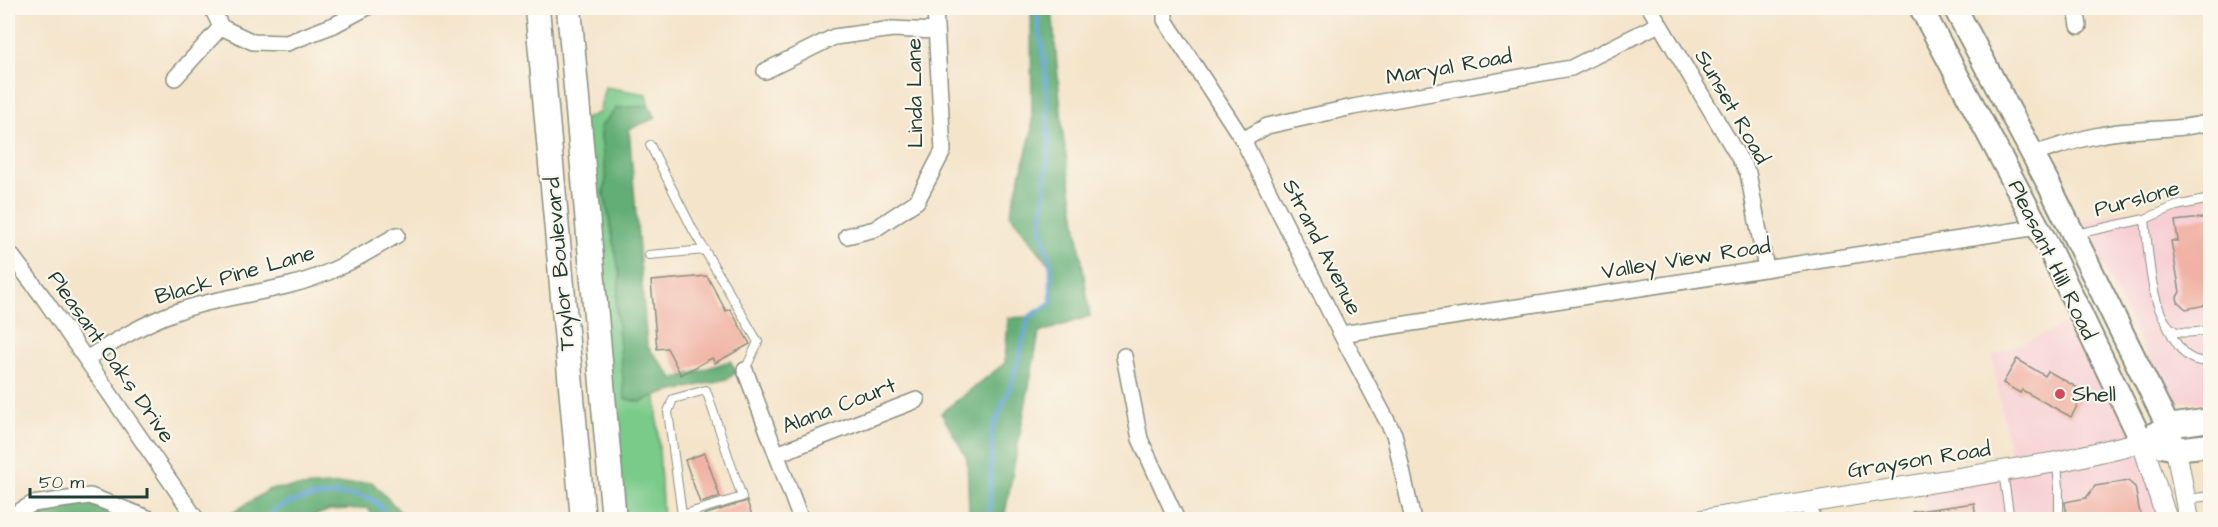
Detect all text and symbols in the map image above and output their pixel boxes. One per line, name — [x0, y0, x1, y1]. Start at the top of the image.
street label: Linda Lane — [899, 38, 931, 148]
street label: Maryal Road — [1383, 41, 1515, 94]
street label: Sunset Road — [1687, 44, 1777, 170]
street label: Purslone — [2091, 173, 2183, 225]
street label: Strand Avenue — [1274, 174, 1370, 320]
street label: Pleasant Hill Road — [2000, 175, 2104, 345]
street label: Taylor Boulevard — [537, 176, 584, 352]
street label: Valley View Road — [1599, 230, 1773, 289]
street label: Black Pine Lane — [151, 237, 319, 313]
street label: Pleasant Oaks Drive — [40, 265, 182, 449]
street label: Alana Court — [777, 370, 901, 442]
place label: Shell — [2072, 379, 2116, 410]
marker: Shell — [2053, 387, 2067, 401]
street label: Grayson Road — [1845, 433, 1993, 488]
scale bar — [30, 461, 147, 499]
text: 50 m — [39, 470, 84, 495]

